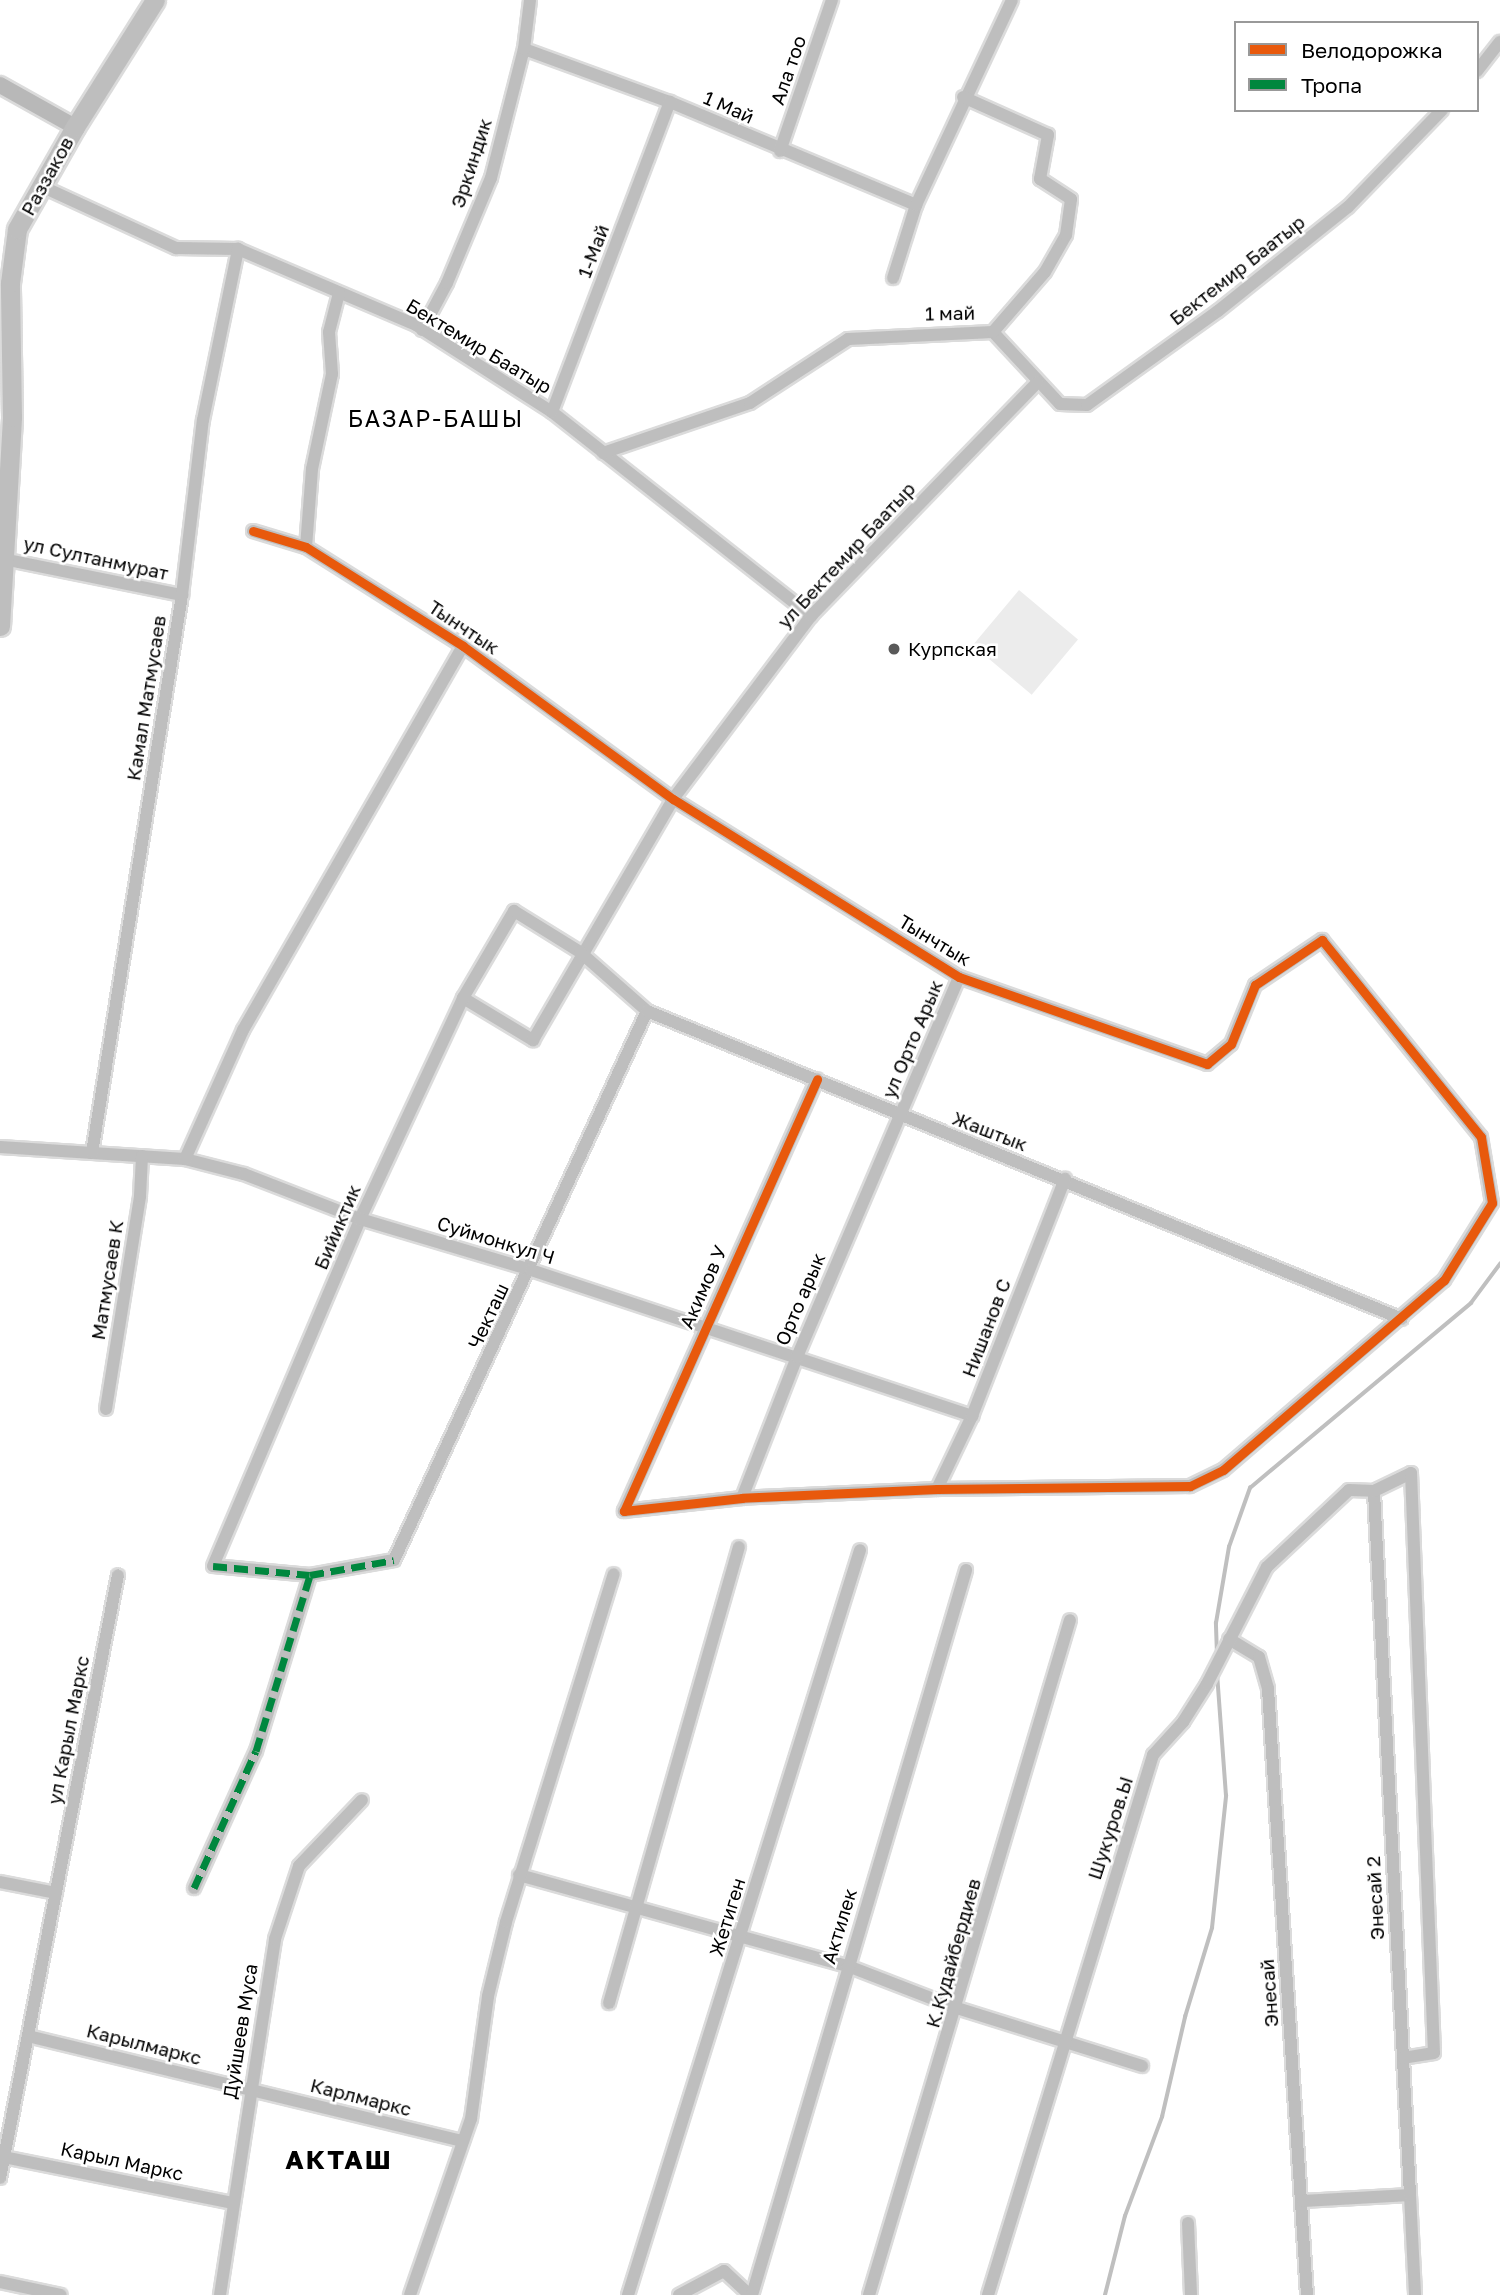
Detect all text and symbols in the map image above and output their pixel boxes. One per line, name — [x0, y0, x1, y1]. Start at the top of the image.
legend — [1234, 21, 1479, 112]
street label: Ала тоо — [766, 32, 810, 108]
text: Велодорожка — [1301, 37, 1443, 63]
text: Тропа — [1301, 72, 1362, 98]
street label: 1 Май — [700, 86, 758, 128]
street label: Эркиндик — [446, 115, 496, 211]
street label: Раззаков — [16, 133, 78, 219]
street label: Бектемир Баатыр — [1165, 210, 1309, 330]
street label: 1-Май — [572, 221, 614, 281]
street label: Бектемир Баатыр — [402, 294, 556, 398]
street label: 1 май — [925, 301, 975, 325]
district label: БАЗАР-БАШЫ — [349, 404, 523, 432]
street label: ул Бектемир Баатыр — [772, 477, 920, 633]
street label: ул Султанмурат — [21, 532, 171, 584]
street label: Тынчтык — [424, 595, 504, 659]
street label: Камал Матмусаев — [122, 614, 170, 782]
place label: Курпская — [908, 638, 997, 660]
marker: Курпская — [886, 641, 902, 657]
street label: Тынчтык — [895, 910, 975, 970]
street label: ул Орто Арык — [877, 976, 947, 1102]
street label: Жаштык — [949, 1106, 1031, 1156]
street label: Бийиктик — [309, 1181, 365, 1273]
street label: Суймонкул Ч — [434, 1211, 558, 1269]
street label: Матмусаев К — [86, 1218, 128, 1342]
street label: Акимов У — [675, 1242, 731, 1332]
street label: Орто арык — [770, 1249, 830, 1349]
street label: Нишанов С — [957, 1276, 1015, 1380]
street label: Чекташ — [463, 1280, 513, 1352]
street label: ул Карыл Маркс — [42, 1654, 94, 1806]
street label: Шукуров.Ы — [1083, 1774, 1137, 1882]
street label: Энесай 2 — [1361, 1855, 1389, 1941]
street label: Жетиген — [704, 1875, 750, 1959]
street label: К.Кудайбердиев — [921, 1876, 985, 2030]
street label: Актилек — [817, 1886, 861, 1966]
street label: Энесай — [1255, 1958, 1283, 2028]
street label: Дуйшеев Муса — [218, 1962, 262, 2100]
street label: Карылмаркс — [84, 2019, 204, 2069]
street label: Карлмаркс — [308, 2073, 414, 2121]
street label: Карыл Маркс — [59, 2137, 185, 2185]
district label: АКТАШ — [286, 2144, 392, 2176]

